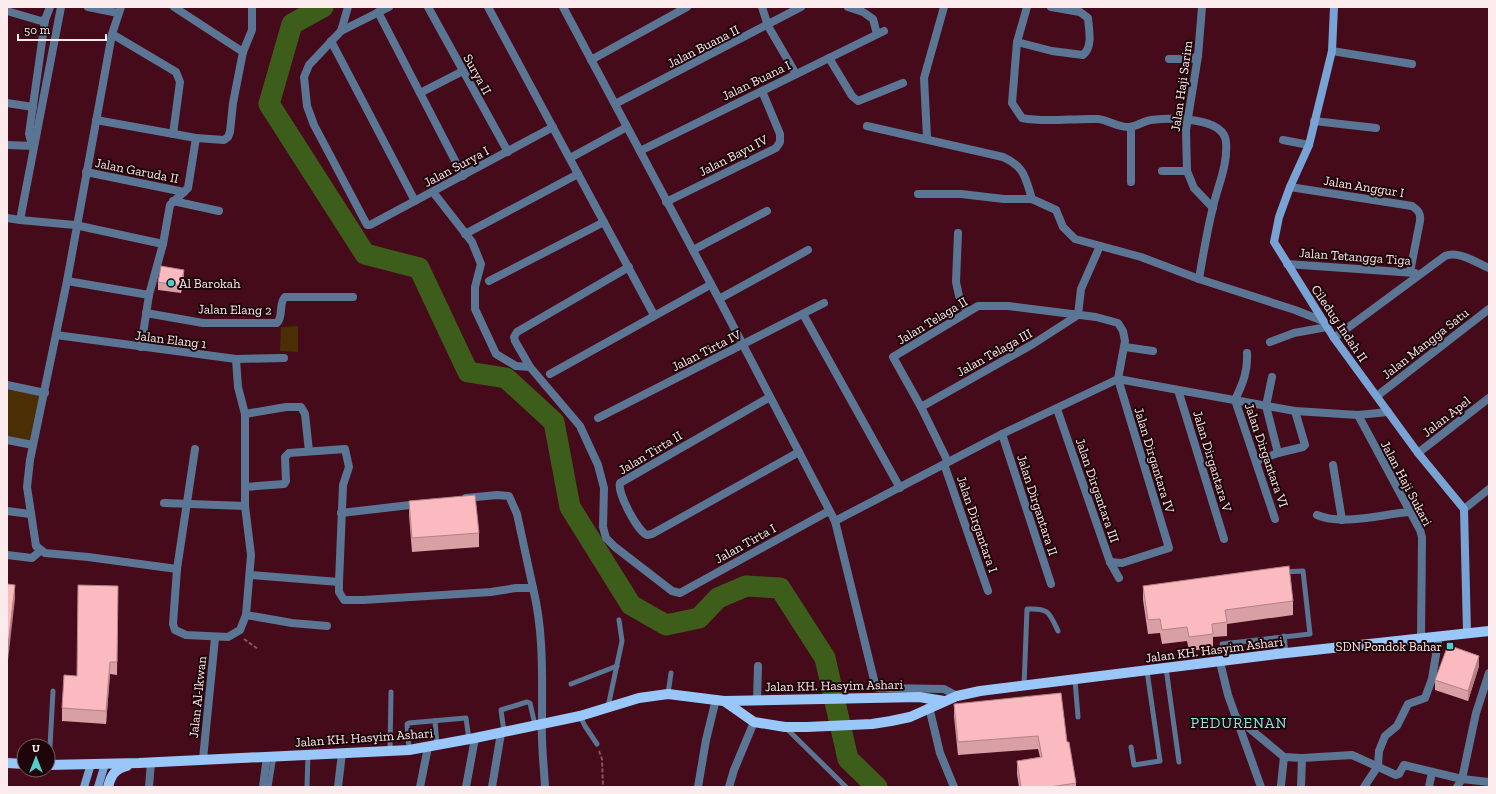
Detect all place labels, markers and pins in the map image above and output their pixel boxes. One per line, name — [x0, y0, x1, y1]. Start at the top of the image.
place label: Al Barokah — [179, 276, 241, 291]
marker: Al Barokah — [166, 278, 176, 288]
place label: SDN Pondok Bahar — [1336, 639, 1442, 654]
marker: SDN Pondok Bahar — [1445, 641, 1455, 651]

